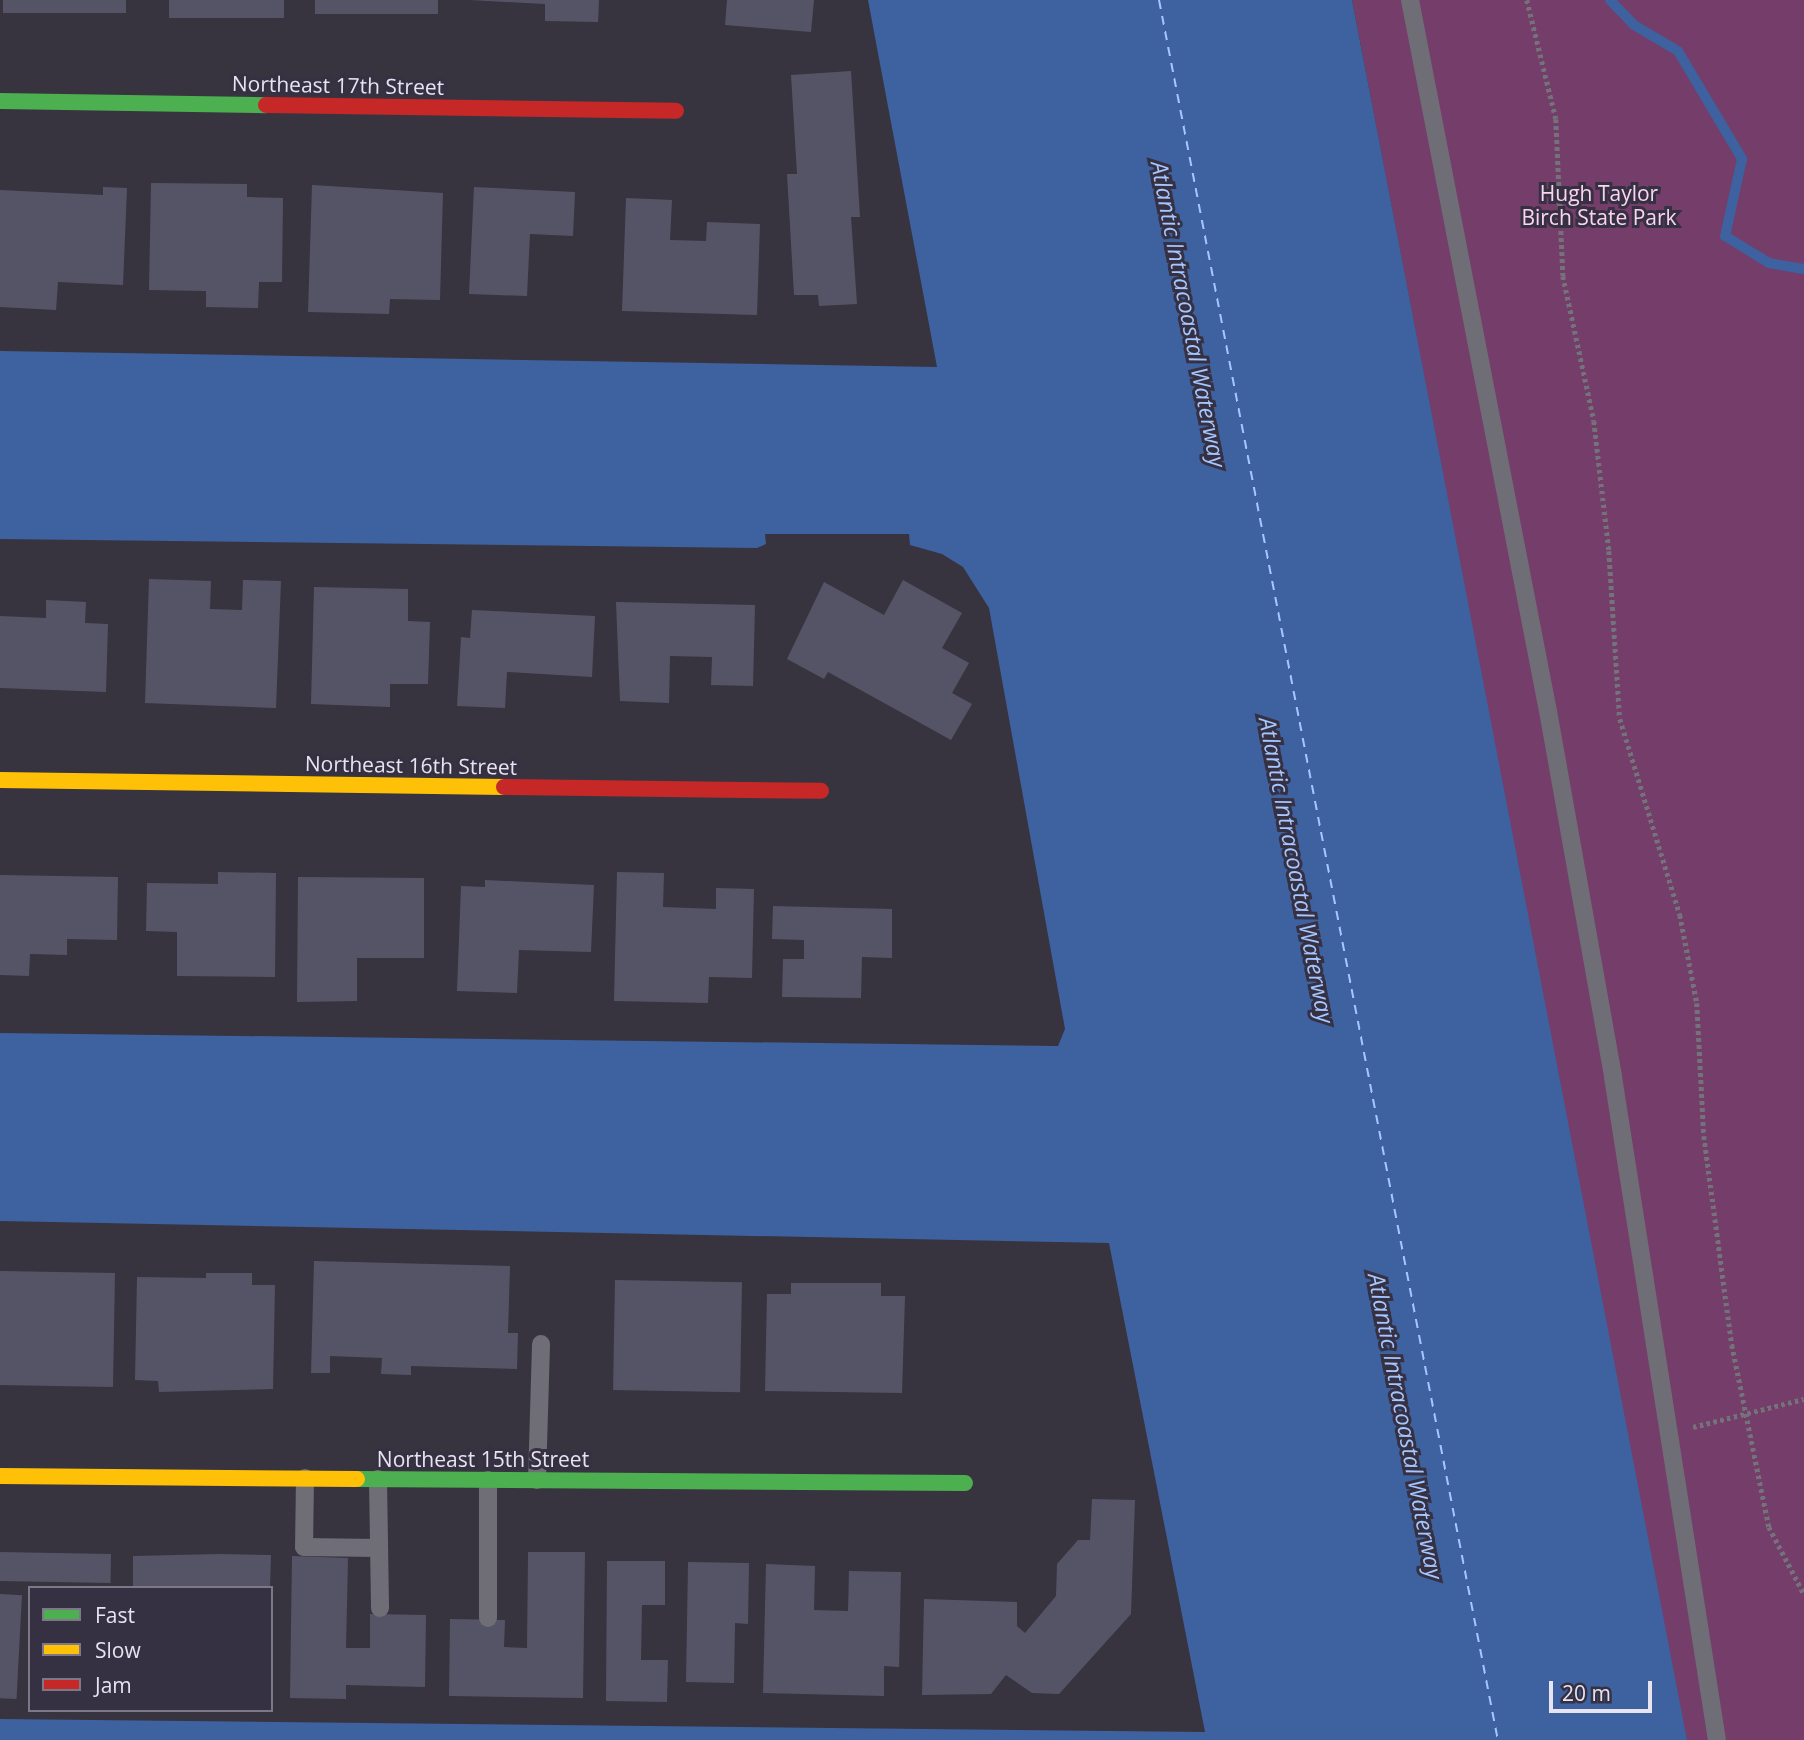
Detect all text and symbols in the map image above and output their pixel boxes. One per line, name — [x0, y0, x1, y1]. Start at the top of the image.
street label: Northeast 17th Street — [232, 71, 444, 99]
water label: Atlantic Intracoastal Waterway — [1146, 159, 1232, 469]
park label: Hugh Taylor Birch State Park — [1521, 180, 1677, 230]
water label: Atlantic Intracoastal Waterway — [1254, 715, 1340, 1025]
street label: Northeast 16th Street — [305, 751, 517, 779]
water label: Atlantic Intracoastal Waterway — [1363, 1271, 1449, 1581]
street label: Northeast 15th Street — [377, 1446, 589, 1472]
legend — [28, 1586, 273, 1712]
text: Fast — [95, 1601, 135, 1629]
text: Slow — [95, 1636, 141, 1664]
scale bar — [1552, 1666, 1655, 1710]
text: Jam — [95, 1671, 132, 1699]
text: 20 m — [1562, 1679, 1611, 1707]

